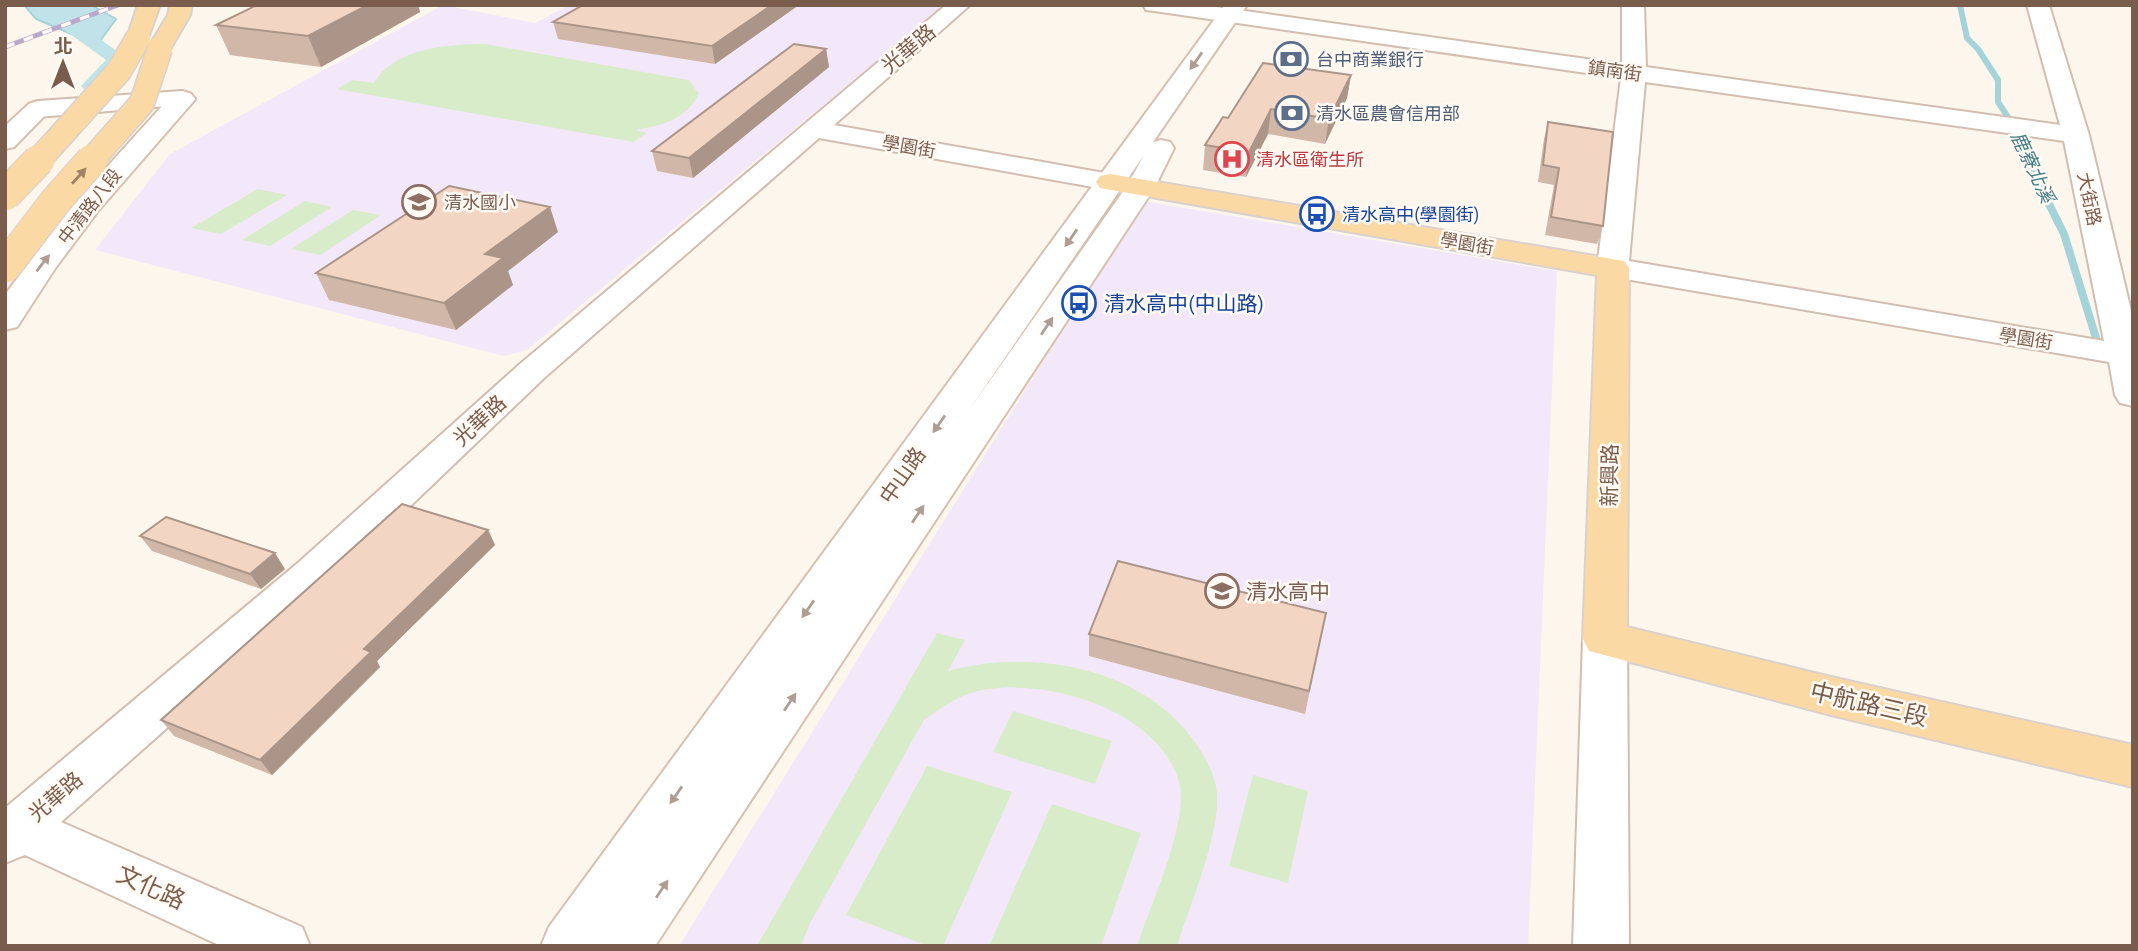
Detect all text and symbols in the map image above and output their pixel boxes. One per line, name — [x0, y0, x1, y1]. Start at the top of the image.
street label: 光華路 — [876, 19, 940, 77]
north arrow — [28, 28, 98, 98]
text: 北 — [53, 35, 73, 57]
bank icon: 台中商業銀行 — [1272, 40, 1310, 78]
place label: 台中商業銀行 — [1316, 49, 1424, 69]
one-way arrow — [1190, 52, 1204, 70]
street label: 鎮南街 — [1587, 56, 1643, 84]
bank icon: 清水區農會信用部 — [1273, 94, 1311, 132]
place label: 清水區農會信用部 — [1316, 103, 1460, 123]
water label: 鹿寮北溪 — [2007, 128, 2060, 209]
street label: 學園街 — [881, 131, 937, 161]
hospital icon: 清水區衛生所 — [1213, 140, 1251, 178]
place label: 清水區衛生所 — [1256, 149, 1364, 169]
street label: 中清路八段 — [53, 164, 125, 248]
one-way arrow — [71, 167, 87, 185]
street label: 大街路 — [2075, 171, 2105, 227]
school or university icon: 清水國小 — [400, 183, 438, 221]
place label: 清水國小 — [444, 192, 516, 212]
bus stop icon: 清水高中(學園街) — [1298, 195, 1336, 233]
place label: 清水高中(學園街) — [1342, 204, 1479, 225]
street label: 學園街 — [1439, 228, 1495, 258]
one-way arrow — [1064, 229, 1078, 247]
one-way arrow — [36, 255, 51, 273]
bus stop icon: 清水高中(中山路) — [1060, 284, 1098, 322]
place label: 清水高中(中山路) — [1104, 291, 1264, 315]
one-way arrow — [1040, 317, 1054, 335]
street label: 學園街 — [1998, 324, 2054, 352]
street label: 光華路 — [448, 390, 510, 450]
one-way arrow — [932, 415, 946, 433]
street label: 中山路 — [874, 442, 930, 508]
street label: 新興路 — [1596, 443, 1622, 507]
one-way arrow — [911, 505, 925, 523]
school or university icon: 清水高中 — [1203, 572, 1241, 610]
place label: 清水高中 — [1246, 579, 1330, 603]
one-way arrow — [801, 600, 815, 618]
street label: 中航路三段 — [1808, 677, 1930, 731]
one-way arrow — [783, 692, 796, 711]
street label: 光華路 — [23, 766, 87, 826]
one-way arrow — [669, 786, 683, 804]
street label: 文化路 — [113, 860, 189, 914]
one-way arrow — [655, 880, 668, 899]

